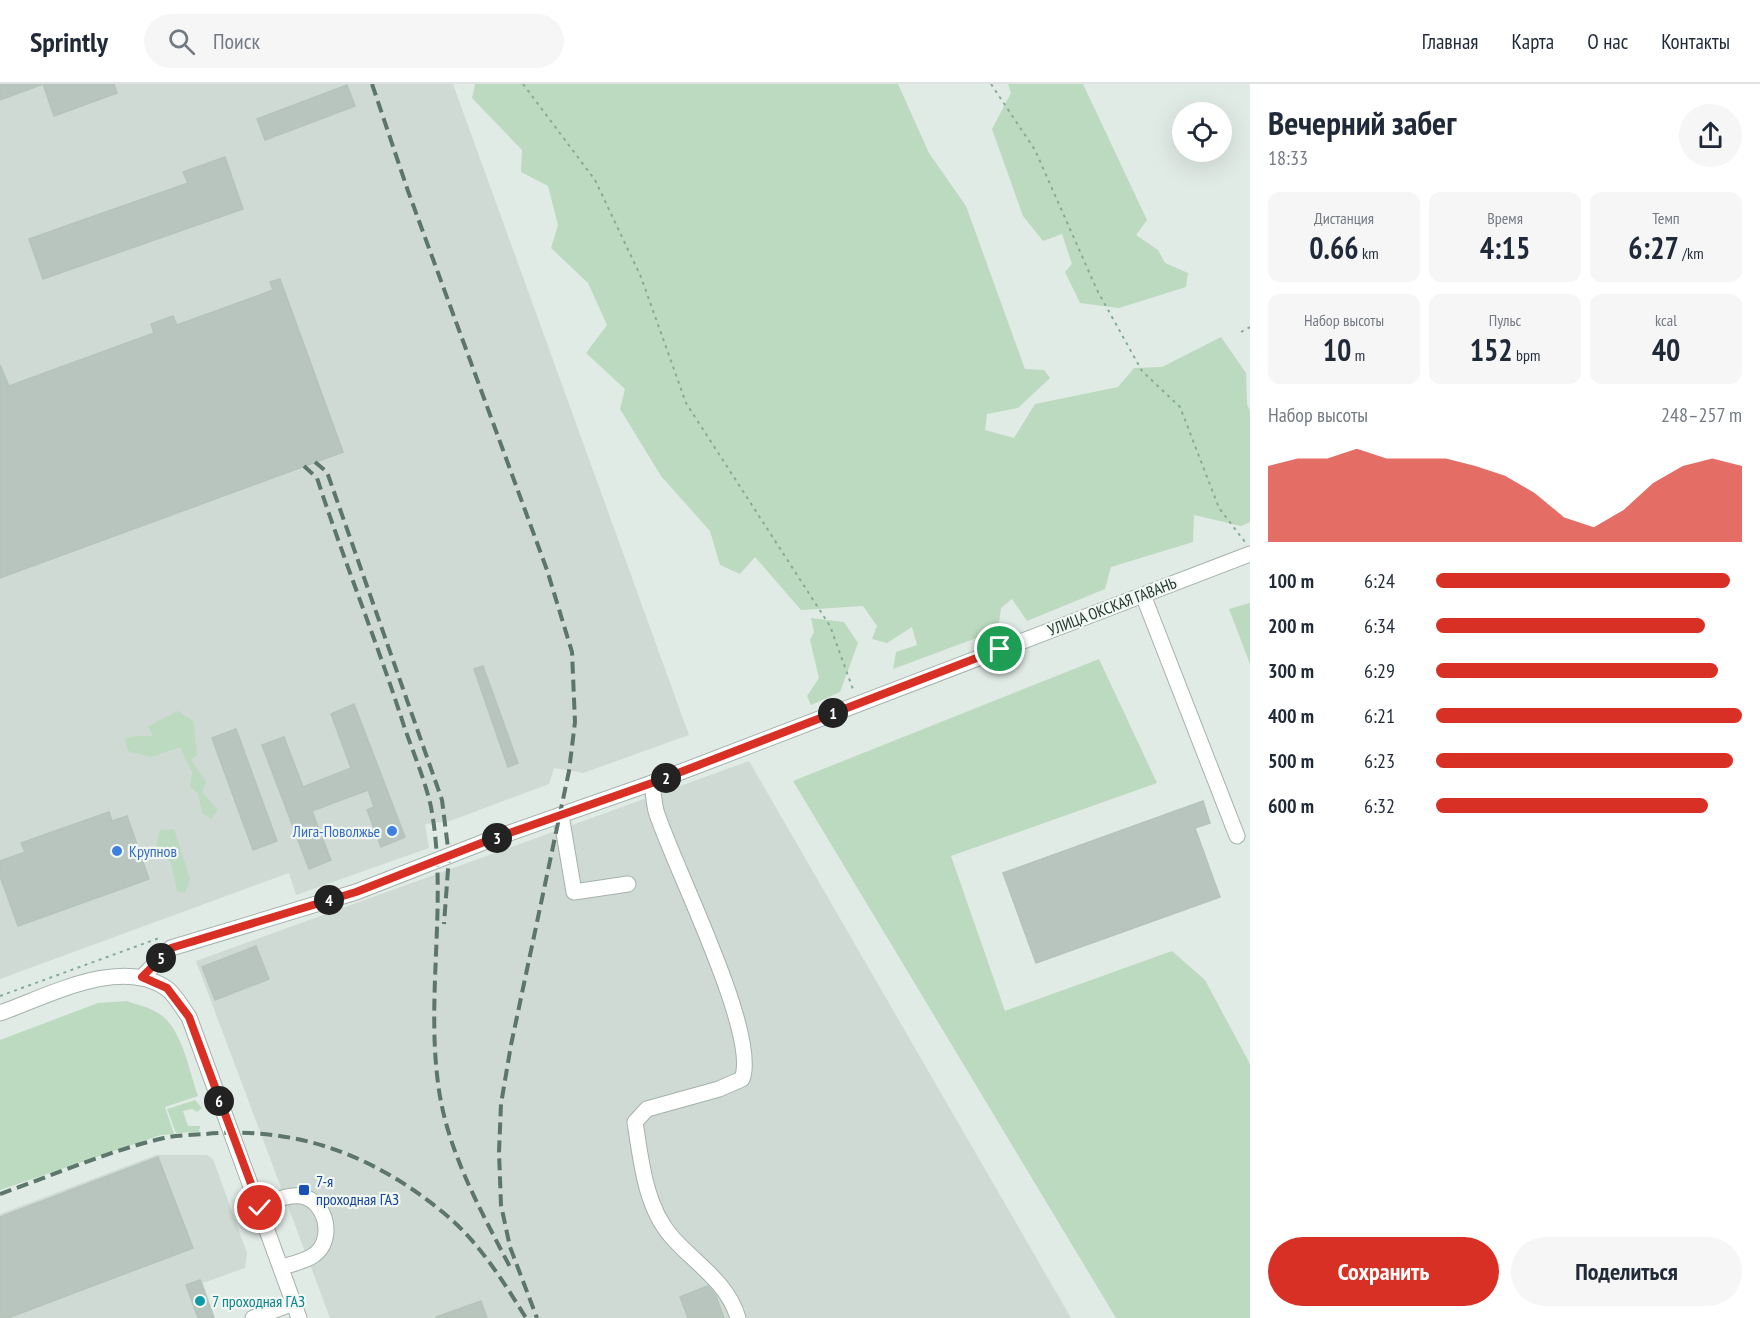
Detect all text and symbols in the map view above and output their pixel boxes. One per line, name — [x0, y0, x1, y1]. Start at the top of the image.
search box — [144, 14, 564, 68]
text: Sprintly — [30, 23, 108, 60]
icon: search — [165, 25, 198, 58]
text: Поиск — [213, 27, 260, 55]
text: Главная — [1422, 28, 1478, 55]
text: Карта — [1511, 28, 1554, 55]
text: О нас — [1587, 28, 1628, 55]
text: Контакты — [1661, 28, 1730, 55]
text: Вечерний забег — [1268, 101, 1456, 144]
map controls — [1172, 102, 1232, 162]
button: locate — [1172, 102, 1232, 162]
button: share — [1679, 104, 1742, 167]
text: 18:33 — [1268, 145, 1308, 171]
text: Дистанция — [1314, 208, 1374, 228]
text: Время — [1487, 208, 1523, 228]
text: Темп — [1652, 208, 1680, 228]
text: 0.66 — [1309, 228, 1359, 267]
text: 4:15 — [1480, 228, 1530, 267]
text: 6:27 — [1628, 228, 1679, 267]
text: km — [1359, 243, 1379, 263]
text: /km — [1679, 243, 1704, 263]
text: Набор высоты — [1304, 310, 1384, 330]
text: Пульс — [1489, 310, 1521, 330]
text: kcal — [1655, 310, 1677, 330]
text: 10 — [1323, 330, 1351, 369]
text: 152 — [1470, 330, 1513, 369]
text: 40 — [1652, 330, 1680, 369]
text: m — [1351, 345, 1365, 365]
text: bpm — [1513, 345, 1540, 365]
text: Набор высоты — [1268, 402, 1368, 428]
text: 248–257 m — [1661, 402, 1742, 428]
text: 100 m — [1268, 568, 1314, 594]
text: 6:24 — [1364, 568, 1395, 594]
street label: УЛИЦА ОКСКАЯ ГАВАНЬ — [1045, 572, 1179, 640]
text: 200 m — [1268, 613, 1314, 639]
text: 6:34 — [1364, 613, 1395, 639]
pin — [974, 623, 1025, 674]
icon: arrive — [983, 632, 1016, 665]
text: 300 m — [1268, 658, 1314, 684]
text: 6:29 — [1364, 658, 1395, 684]
pin: 1 — [818, 698, 848, 728]
text: 1 — [829, 703, 837, 723]
text: 400 m — [1268, 703, 1314, 729]
text: 6:21 — [1364, 703, 1395, 729]
text: 500 m — [1268, 748, 1314, 774]
text: 6:23 — [1364, 748, 1395, 774]
pin: 2 — [651, 763, 681, 793]
text: 2 — [662, 768, 670, 788]
text: 600 m — [1268, 793, 1314, 819]
text: 6:32 — [1364, 793, 1395, 819]
place label: Лига-Поволжье — [292, 821, 380, 841]
pin: 3 — [482, 823, 512, 853]
marker: Лига-Поволжье — [385, 824, 399, 838]
text: 3 — [493, 828, 501, 848]
place label: Крупнов — [129, 841, 177, 861]
marker: Крупнов — [110, 844, 124, 858]
pin: 4 — [314, 885, 344, 915]
text: 4 — [325, 890, 333, 910]
pin: 5 — [146, 943, 176, 973]
text: 5 — [157, 948, 165, 968]
pin: 6 — [204, 1086, 234, 1116]
text: 6 — [215, 1091, 223, 1111]
place label: 7-я проходная ГАЗ — [316, 1171, 399, 1209]
pin — [234, 1182, 285, 1233]
marker: 7-я проходная ГАЗ — [297, 1183, 311, 1197]
icon: check — [243, 1191, 276, 1224]
button: Сохранить — [1268, 1237, 1499, 1306]
button: Поделиться — [1511, 1237, 1742, 1306]
place label: 7 проходная ГАЗ — [212, 1291, 305, 1311]
marker: 7 проходная ГАЗ — [193, 1294, 207, 1308]

